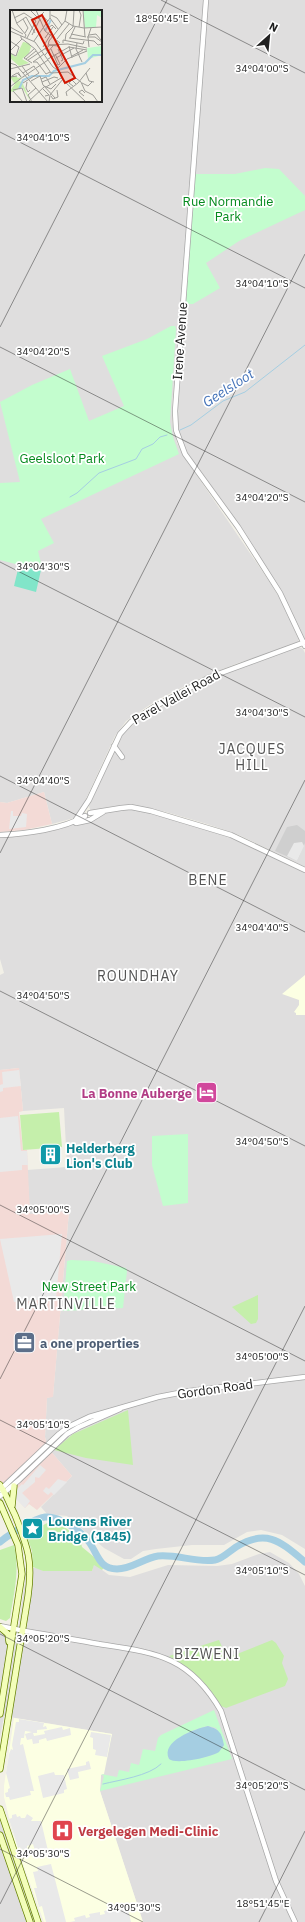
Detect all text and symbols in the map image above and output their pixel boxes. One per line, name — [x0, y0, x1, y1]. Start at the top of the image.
inset map — [10, 10, 102, 102]
text: 18°50'45"E — [135, 12, 189, 25]
north arrow — [249, 16, 289, 56]
text: N — [267, 19, 280, 35]
text: 34°04'00"S — [235, 62, 289, 75]
text: 34°04'10"S — [16, 131, 70, 144]
park label: Rue Normandie Park — [183, 193, 273, 225]
text: 34°04'10"S — [235, 277, 289, 290]
street label: Irene Avenue — [169, 301, 191, 381]
text: 34°04'20"S — [16, 345, 70, 358]
water label: Geelsloot — [199, 365, 257, 411]
park label: Geelsloot Park — [19, 450, 105, 467]
text: 34°04'20"S — [235, 491, 289, 504]
text: 34°04'30"S — [16, 560, 70, 573]
street label: Parel Vallei Road — [129, 666, 223, 728]
text: 34°04'30"S — [235, 706, 289, 719]
district label: JACQUES HILL — [218, 740, 286, 774]
text: 34°04'40"S — [16, 774, 70, 787]
district label: BENE — [188, 871, 228, 889]
text: 34°04'40"S — [235, 921, 289, 934]
district label: ROUNDHAY — [97, 967, 179, 985]
text: 34°04'50"S — [16, 989, 70, 1002]
hotel icon: La Bonne Auberge — [194, 1080, 220, 1106]
place label: La Bonne Auberge — [81, 1085, 192, 1102]
text: 34°04'50"S — [235, 1135, 289, 1148]
place label: Helderberg Lion's Club — [66, 1140, 135, 1172]
building icon: Helderberg Lion's Club — [38, 1142, 64, 1168]
text: 34°05'00"S — [16, 1203, 70, 1216]
park label: New Street Park — [42, 1278, 136, 1295]
district label: MARTINVILLE — [16, 1295, 116, 1313]
office icon: a one properties — [11, 1330, 37, 1356]
place label: a one properties — [40, 1335, 140, 1352]
text: 34°05'00"S — [235, 1350, 289, 1363]
street label: Gordon Road — [176, 1375, 254, 1403]
text: 34°05'10"S — [16, 1418, 70, 1431]
place label: Lourens River Bridge (1845) — [48, 1513, 132, 1545]
place icon: Lourens River Bridge (1845) — [19, 1515, 45, 1541]
text: 34°05'10"S — [235, 1564, 289, 1577]
text: 34°05'20"S — [16, 1632, 70, 1645]
district label: BIZWENI — [174, 1645, 240, 1663]
text: 34°05'20"S — [235, 1779, 289, 1792]
hospital icon: Vergelegen Medi-Clinic — [50, 1818, 76, 1844]
place label: Vergelegen Medi-Clinic — [78, 1823, 219, 1840]
text: 34°05'30"S — [16, 1847, 70, 1860]
text: 18°51'45"E — [236, 1897, 290, 1910]
text: 34°05'30"S — [107, 1901, 161, 1914]

